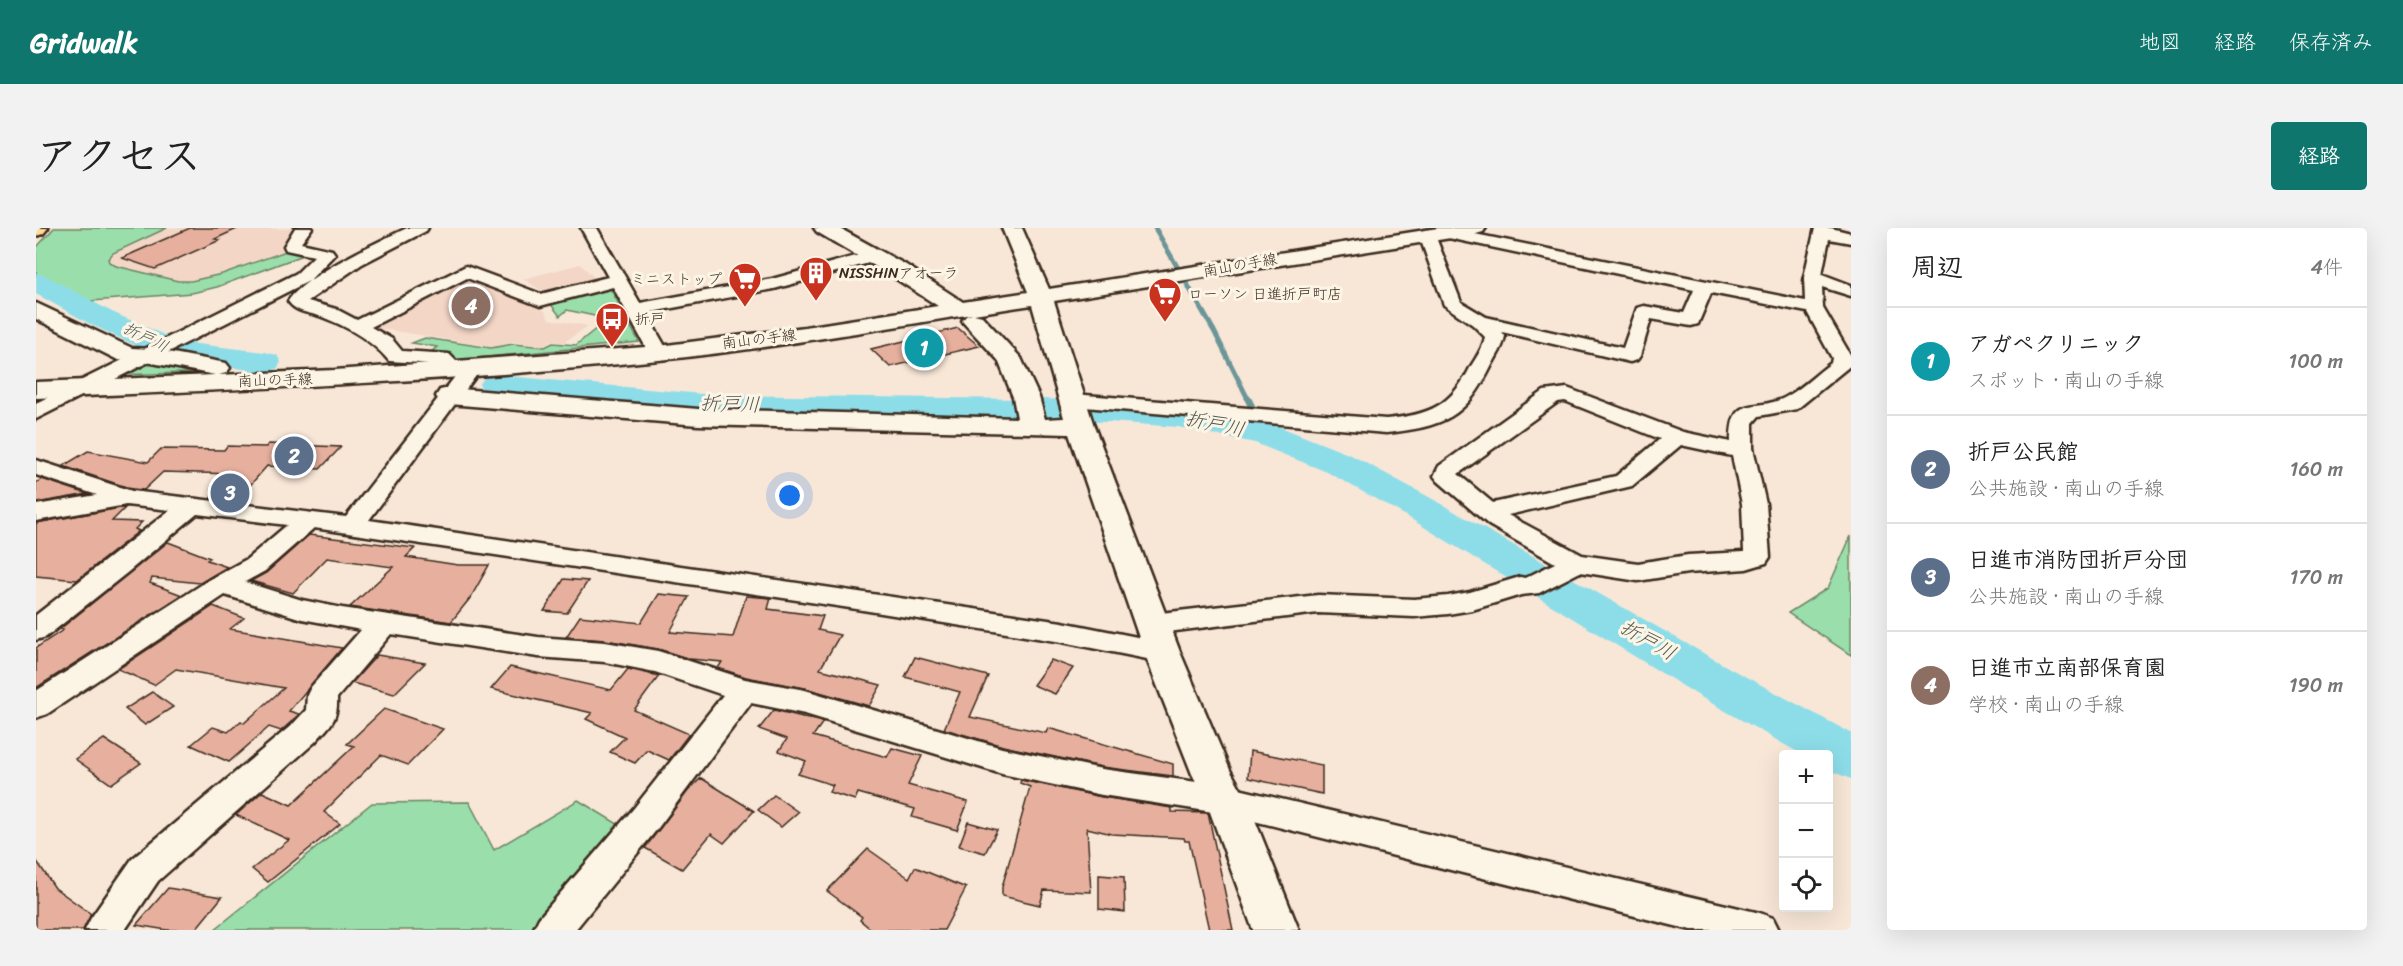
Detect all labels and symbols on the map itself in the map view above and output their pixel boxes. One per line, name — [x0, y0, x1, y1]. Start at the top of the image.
street label: 南山の手線 — [1201, 246, 1279, 284]
building icon: NISSHINアオーラ — [798, 255, 834, 302]
place label: NISSHINアオーラ — [839, 260, 959, 286]
supermarket icon: ミニストップ — [727, 261, 763, 308]
place label: ミニストップ — [630, 266, 722, 292]
supermarket icon: ローソン 日進折戸町店 — [1147, 276, 1183, 323]
place label: ローソン 日進折戸町店 — [1188, 281, 1342, 307]
pin: 4 — [452, 284, 490, 328]
bus stop icon: 折戸 — [594, 301, 630, 348]
place label: 折戸 — [635, 306, 665, 332]
water label: 折戸川 — [118, 313, 174, 361]
street label: 南山の手線 — [720, 322, 798, 356]
pin: 1 — [904, 326, 944, 370]
street label: 南山の手線 — [237, 366, 313, 394]
water label: 折戸川 — [699, 385, 761, 423]
water label: 折戸川 — [1182, 401, 1248, 447]
pin: 2 — [274, 434, 314, 478]
pin: 3 — [210, 470, 250, 516]
your location — [775, 481, 804, 510]
water label: 折戸川 — [1613, 610, 1683, 670]

